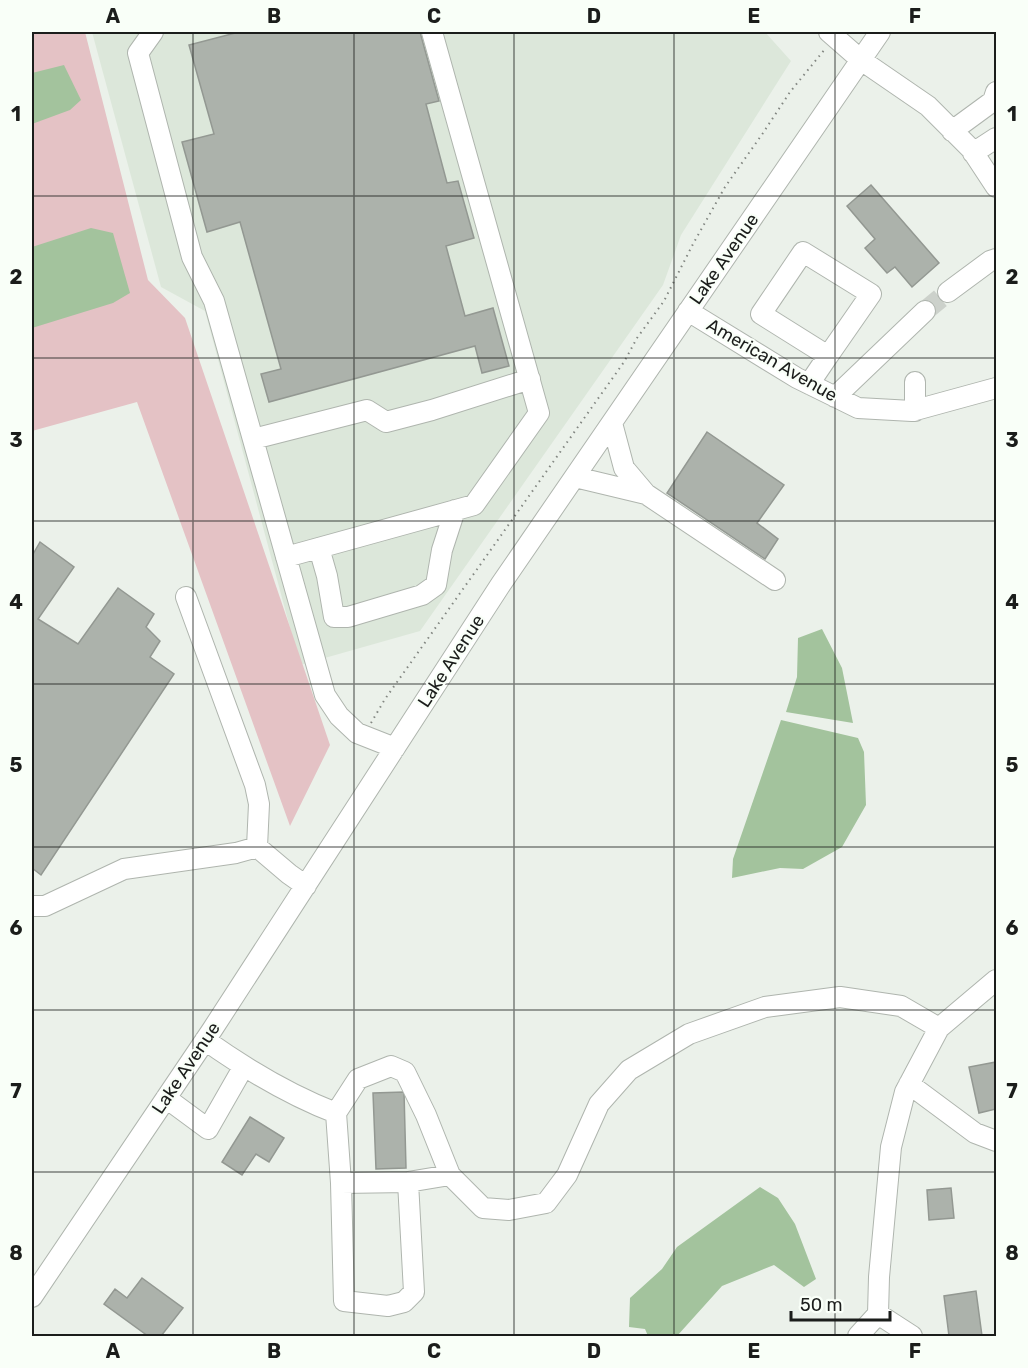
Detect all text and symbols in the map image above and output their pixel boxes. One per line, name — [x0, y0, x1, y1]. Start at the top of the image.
text: A — [106, 4, 121, 28]
text: B — [267, 4, 281, 28]
text: C — [427, 4, 441, 28]
text: D — [587, 4, 601, 28]
text: E — [748, 4, 760, 28]
text: F — [909, 4, 921, 28]
text: 1 — [11, 102, 21, 126]
text: 1 — [1007, 102, 1017, 126]
street label: Lake Avenue — [685, 209, 763, 309]
text: 2 — [10, 265, 23, 289]
text: 2 — [1006, 265, 1019, 289]
street label: American Avenue — [703, 314, 841, 406]
text: 3 — [9, 428, 23, 452]
text: 3 — [1005, 428, 1019, 452]
text: 4 — [9, 590, 23, 614]
text: 4 — [1005, 590, 1019, 614]
street label: Lake Avenue — [413, 611, 489, 711]
text: 5 — [10, 753, 23, 777]
text: 5 — [1006, 753, 1019, 777]
text: 6 — [9, 916, 23, 940]
text: 6 — [1005, 916, 1019, 940]
street label: Lake Avenue — [147, 1018, 225, 1118]
text: 7 — [10, 1079, 22, 1103]
text: 7 — [1006, 1079, 1018, 1103]
text: 8 — [9, 1241, 23, 1265]
text: 8 — [1005, 1241, 1019, 1265]
scale bar — [791, 1284, 890, 1322]
text: 50 m — [800, 1294, 843, 1316]
text: A — [106, 1339, 121, 1363]
text: B — [267, 1339, 281, 1363]
text: C — [427, 1339, 441, 1363]
text: D — [587, 1339, 601, 1363]
text: E — [748, 1339, 760, 1363]
text: F — [909, 1339, 921, 1363]

